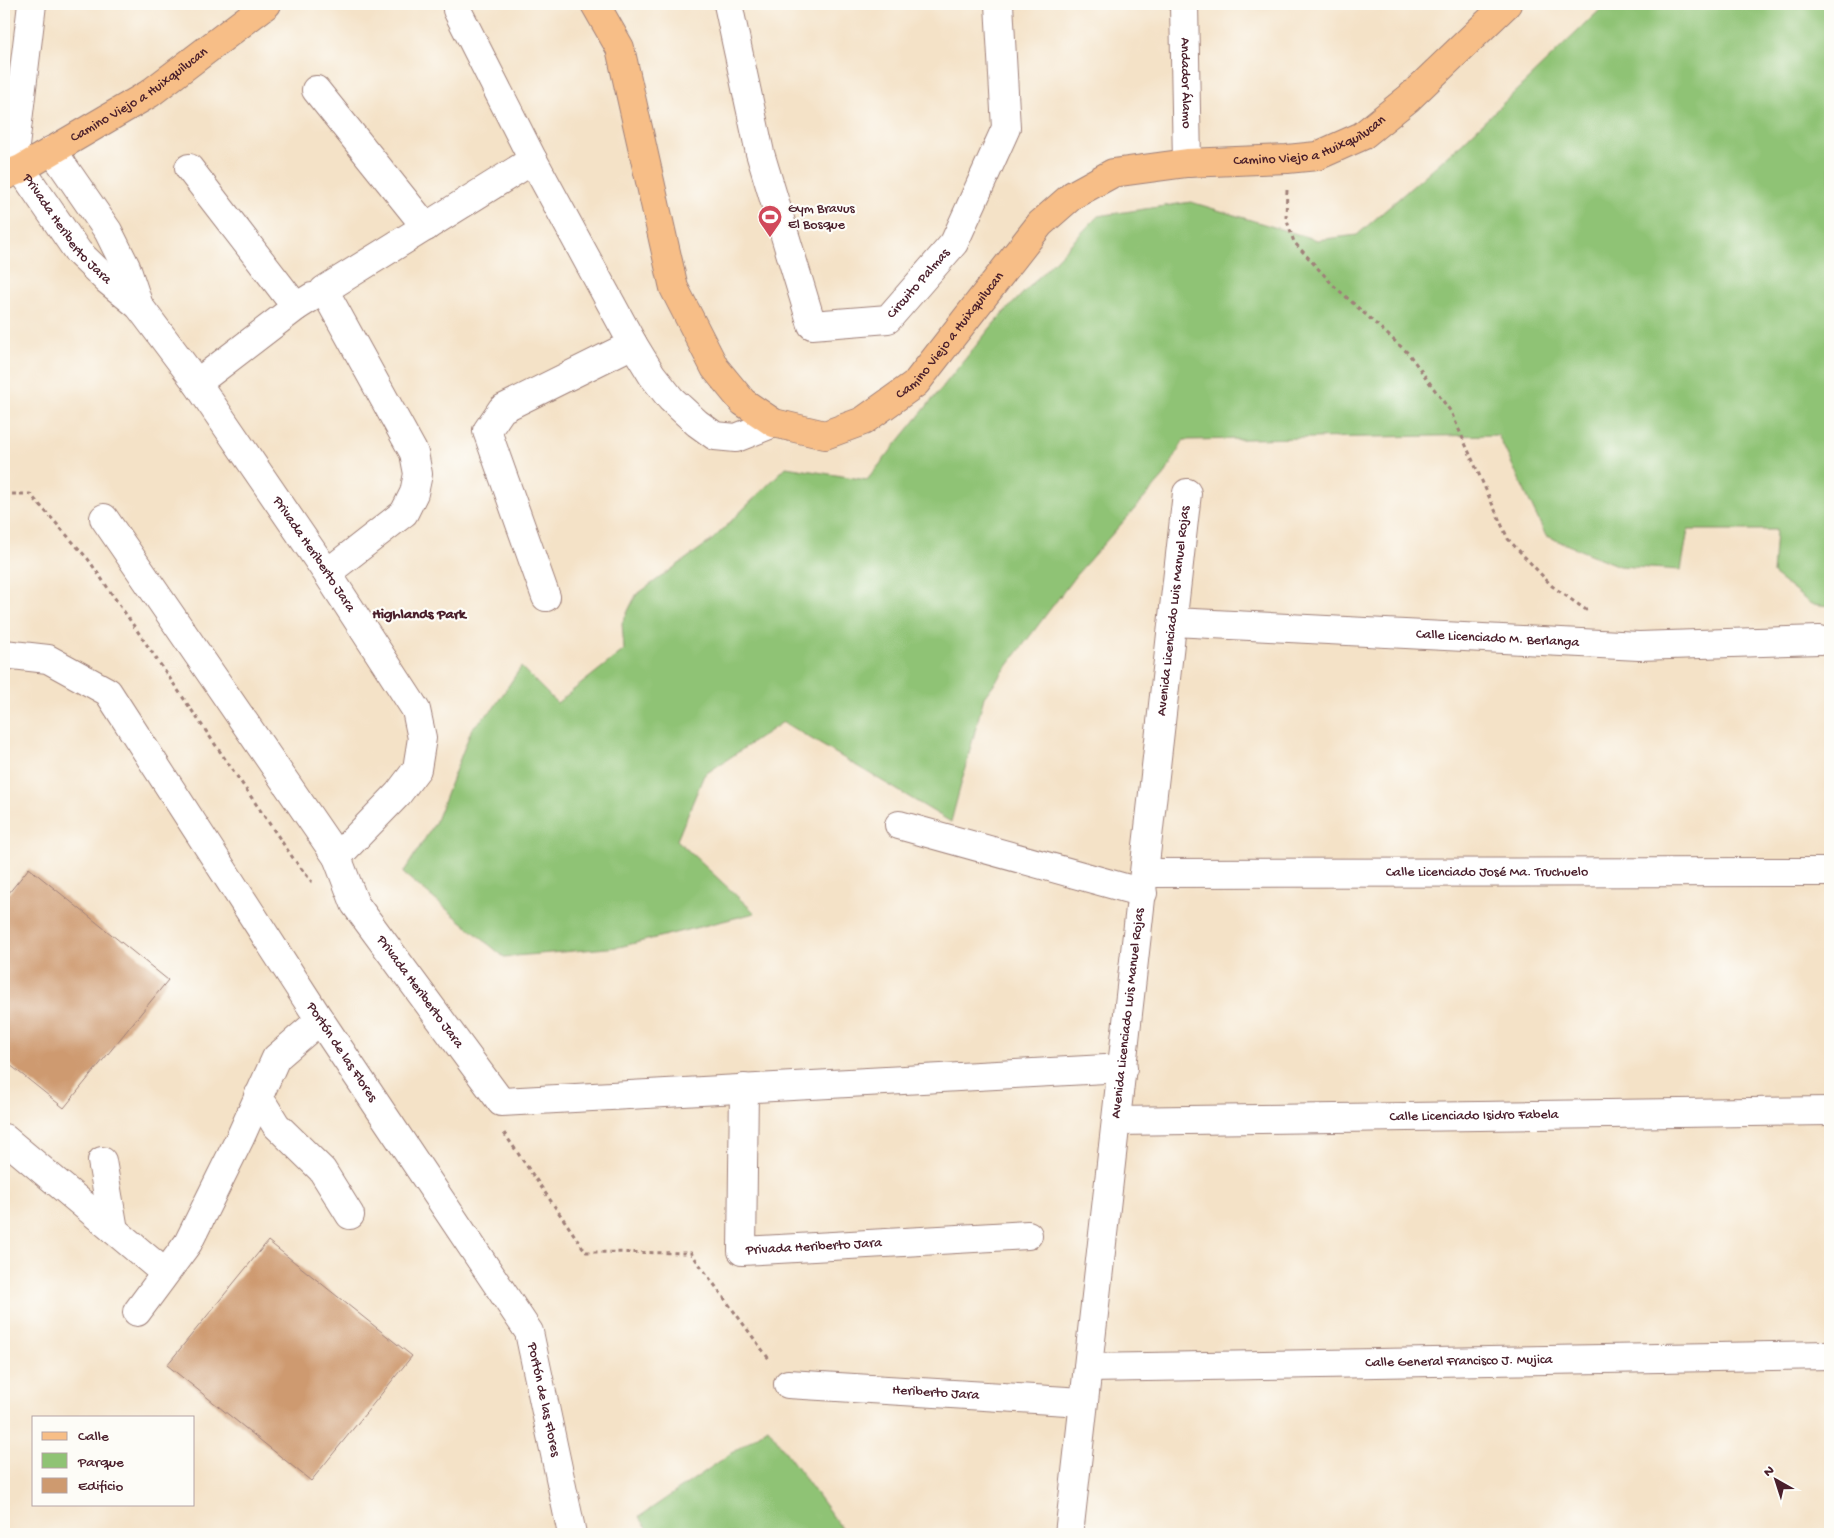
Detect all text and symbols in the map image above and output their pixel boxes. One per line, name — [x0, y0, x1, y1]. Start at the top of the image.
street label: Andador Álamo — [1176, 37, 1195, 129]
street label: Camino Viejo a Huixquilucan — [68, 43, 212, 147]
street label: Camino Viejo a Huixquilucan — [1233, 111, 1390, 170]
street label: Privada Heriberto Jara — [18, 170, 116, 289]
place label: Gym Bravus El Bosque — [788, 201, 856, 234]
sports icon: Gym Bravus El Bosque — [757, 204, 783, 238]
street label: Circuito Palmas — [883, 244, 954, 322]
street label: Camino Viejo a Huixquilucan — [893, 268, 1008, 403]
street label: Privada Heriberto Jara — [268, 492, 359, 617]
street label: Avenida Licenciado Luis Manuel Rojas — [1153, 504, 1194, 717]
district label: Highlands Park — [372, 606, 468, 624]
street label: Calle Licenciado M. Berlanga — [1415, 626, 1581, 651]
street label: Calle Licenciado José Ma. Truchuelo — [1386, 864, 1588, 881]
street label: Avenida Licenciado Luis Manuel Rojas — [1108, 907, 1148, 1119]
street label: Privada Heriberto Jara — [372, 931, 468, 1053]
street label: Portón de las Flores — [302, 998, 381, 1106]
street label: Calle Licenciado Isidro Fabela — [1389, 1106, 1560, 1126]
street label: Privada Heriberto Jara — [744, 1235, 884, 1259]
street label: Portón de las Flores — [523, 1340, 564, 1459]
street label: Calle General Francisco J. Mujica — [1365, 1351, 1554, 1372]
street label: Heriberto Jara — [892, 1382, 981, 1404]
legend — [32, 1416, 195, 1506]
text: Calle — [78, 1428, 109, 1446]
text: Parque — [77, 1454, 124, 1472]
north arrow — [1752, 1456, 1802, 1506]
text: N — [1760, 1462, 1778, 1481]
text: Edificio — [78, 1478, 124, 1496]

